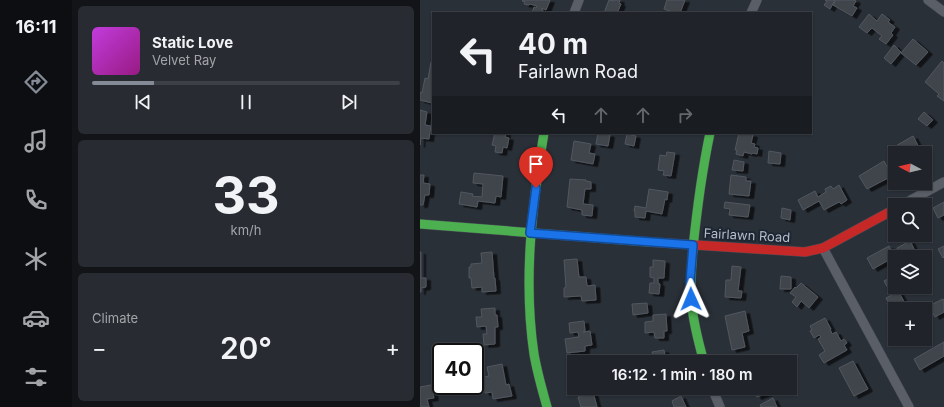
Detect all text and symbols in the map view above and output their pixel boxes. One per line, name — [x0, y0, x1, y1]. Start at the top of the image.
text: 16:11 — [16, 16, 56, 37]
text: 40 m — [518, 27, 588, 61]
icon: left — [452, 28, 504, 80]
text: Static Love — [152, 33, 233, 52]
text: Velvet Ray — [152, 52, 216, 68]
text: Fairlawn Road — [518, 61, 638, 82]
icon: directions — [22, 68, 50, 96]
icon: previous — [132, 91, 154, 113]
icon: pause — [235, 91, 257, 113]
icon: next — [338, 91, 360, 113]
icon: left — [548, 104, 570, 126]
icon: ahead — [590, 104, 612, 126]
icon: ahead — [632, 104, 654, 126]
icon: right — [674, 104, 696, 126]
icon: music — [22, 127, 50, 155]
north arrow — [888, 146, 932, 190]
map controls — [888, 146, 932, 346]
pin — [519, 147, 553, 188]
icon: arrive — [525, 153, 547, 175]
text: 33 — [212, 164, 280, 227]
icon: phone — [22, 186, 50, 214]
button: search — [888, 198, 932, 242]
text: km/h — [231, 222, 261, 238]
street label: Fairlawn Road — [703, 225, 791, 245]
icon: climate — [22, 245, 50, 273]
button: layers — [888, 250, 932, 294]
position arrow — [670, 278, 712, 320]
button: + — [888, 302, 932, 346]
icon: car — [22, 304, 50, 332]
text: Climate — [92, 310, 138, 326]
text: 20° — [220, 330, 272, 366]
text: − — [92, 335, 107, 361]
text: + — [385, 335, 400, 361]
speed limit sign: 40 — [432, 343, 484, 395]
icon: filters — [22, 363, 50, 391]
text: 16:12 · 1 min · 180 m — [612, 365, 752, 384]

